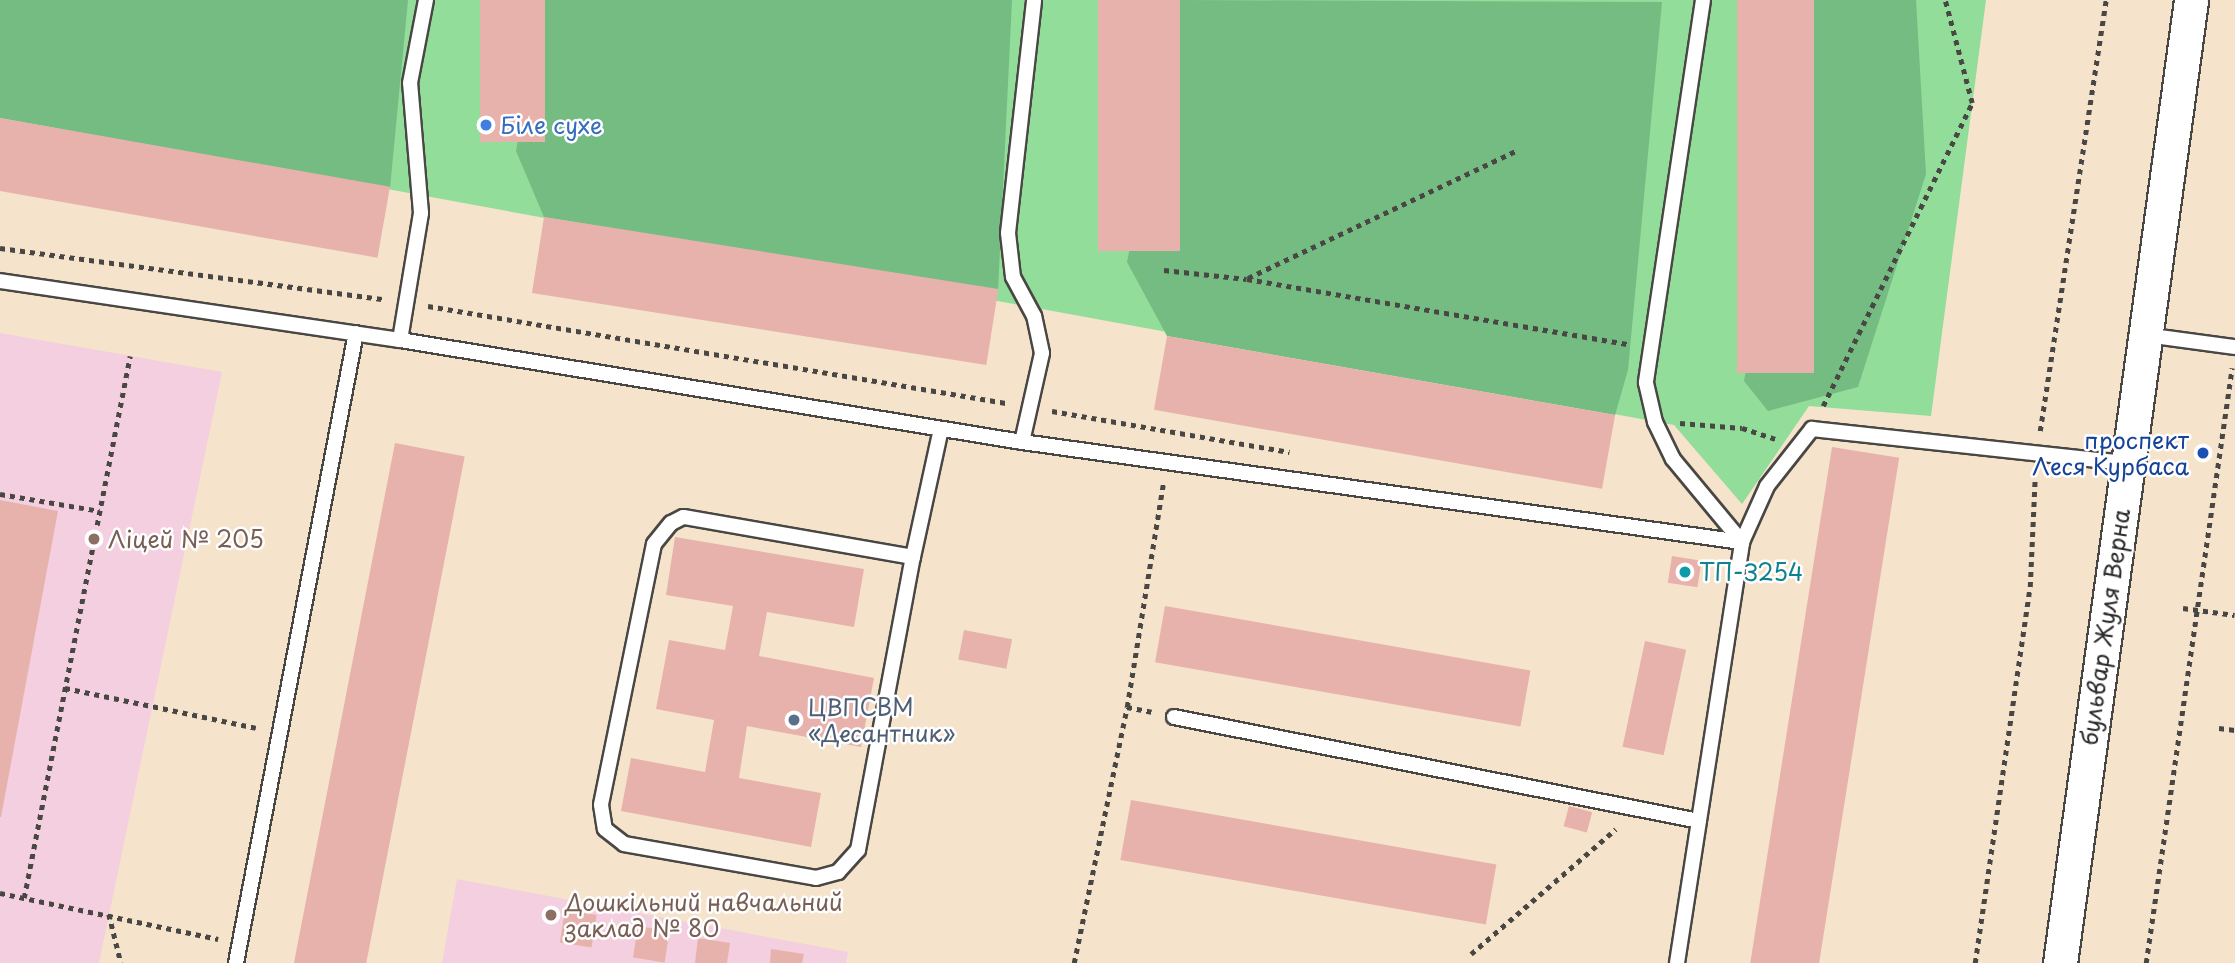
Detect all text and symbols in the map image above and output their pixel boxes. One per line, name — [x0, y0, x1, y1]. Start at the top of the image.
place label: Біле сухе — [500, 111, 603, 139]
marker: Біле сухе — [478, 117, 494, 133]
place label: проспект Леся Курбаса — [2031, 426, 2189, 480]
marker: проспект Леся Курбаса — [2195, 445, 2211, 461]
street label: бульвар Жуля Верна — [2075, 507, 2135, 747]
place label: Ліцей № 205 — [108, 525, 264, 553]
marker: Ліцей № 205 — [86, 531, 102, 547]
place label: ТП-3254 — [1699, 558, 1803, 586]
marker: ТП-3254 — [1677, 564, 1693, 580]
place label: ЦВПСВМ «Десантник» — [808, 693, 955, 747]
marker: ЦВПСВМ «Десантник» — [786, 712, 802, 728]
place label: Дошкільний навчальний заклад № 80 — [565, 888, 845, 942]
marker: Дошкільний навчальний заклад № 80 — [543, 907, 559, 923]

